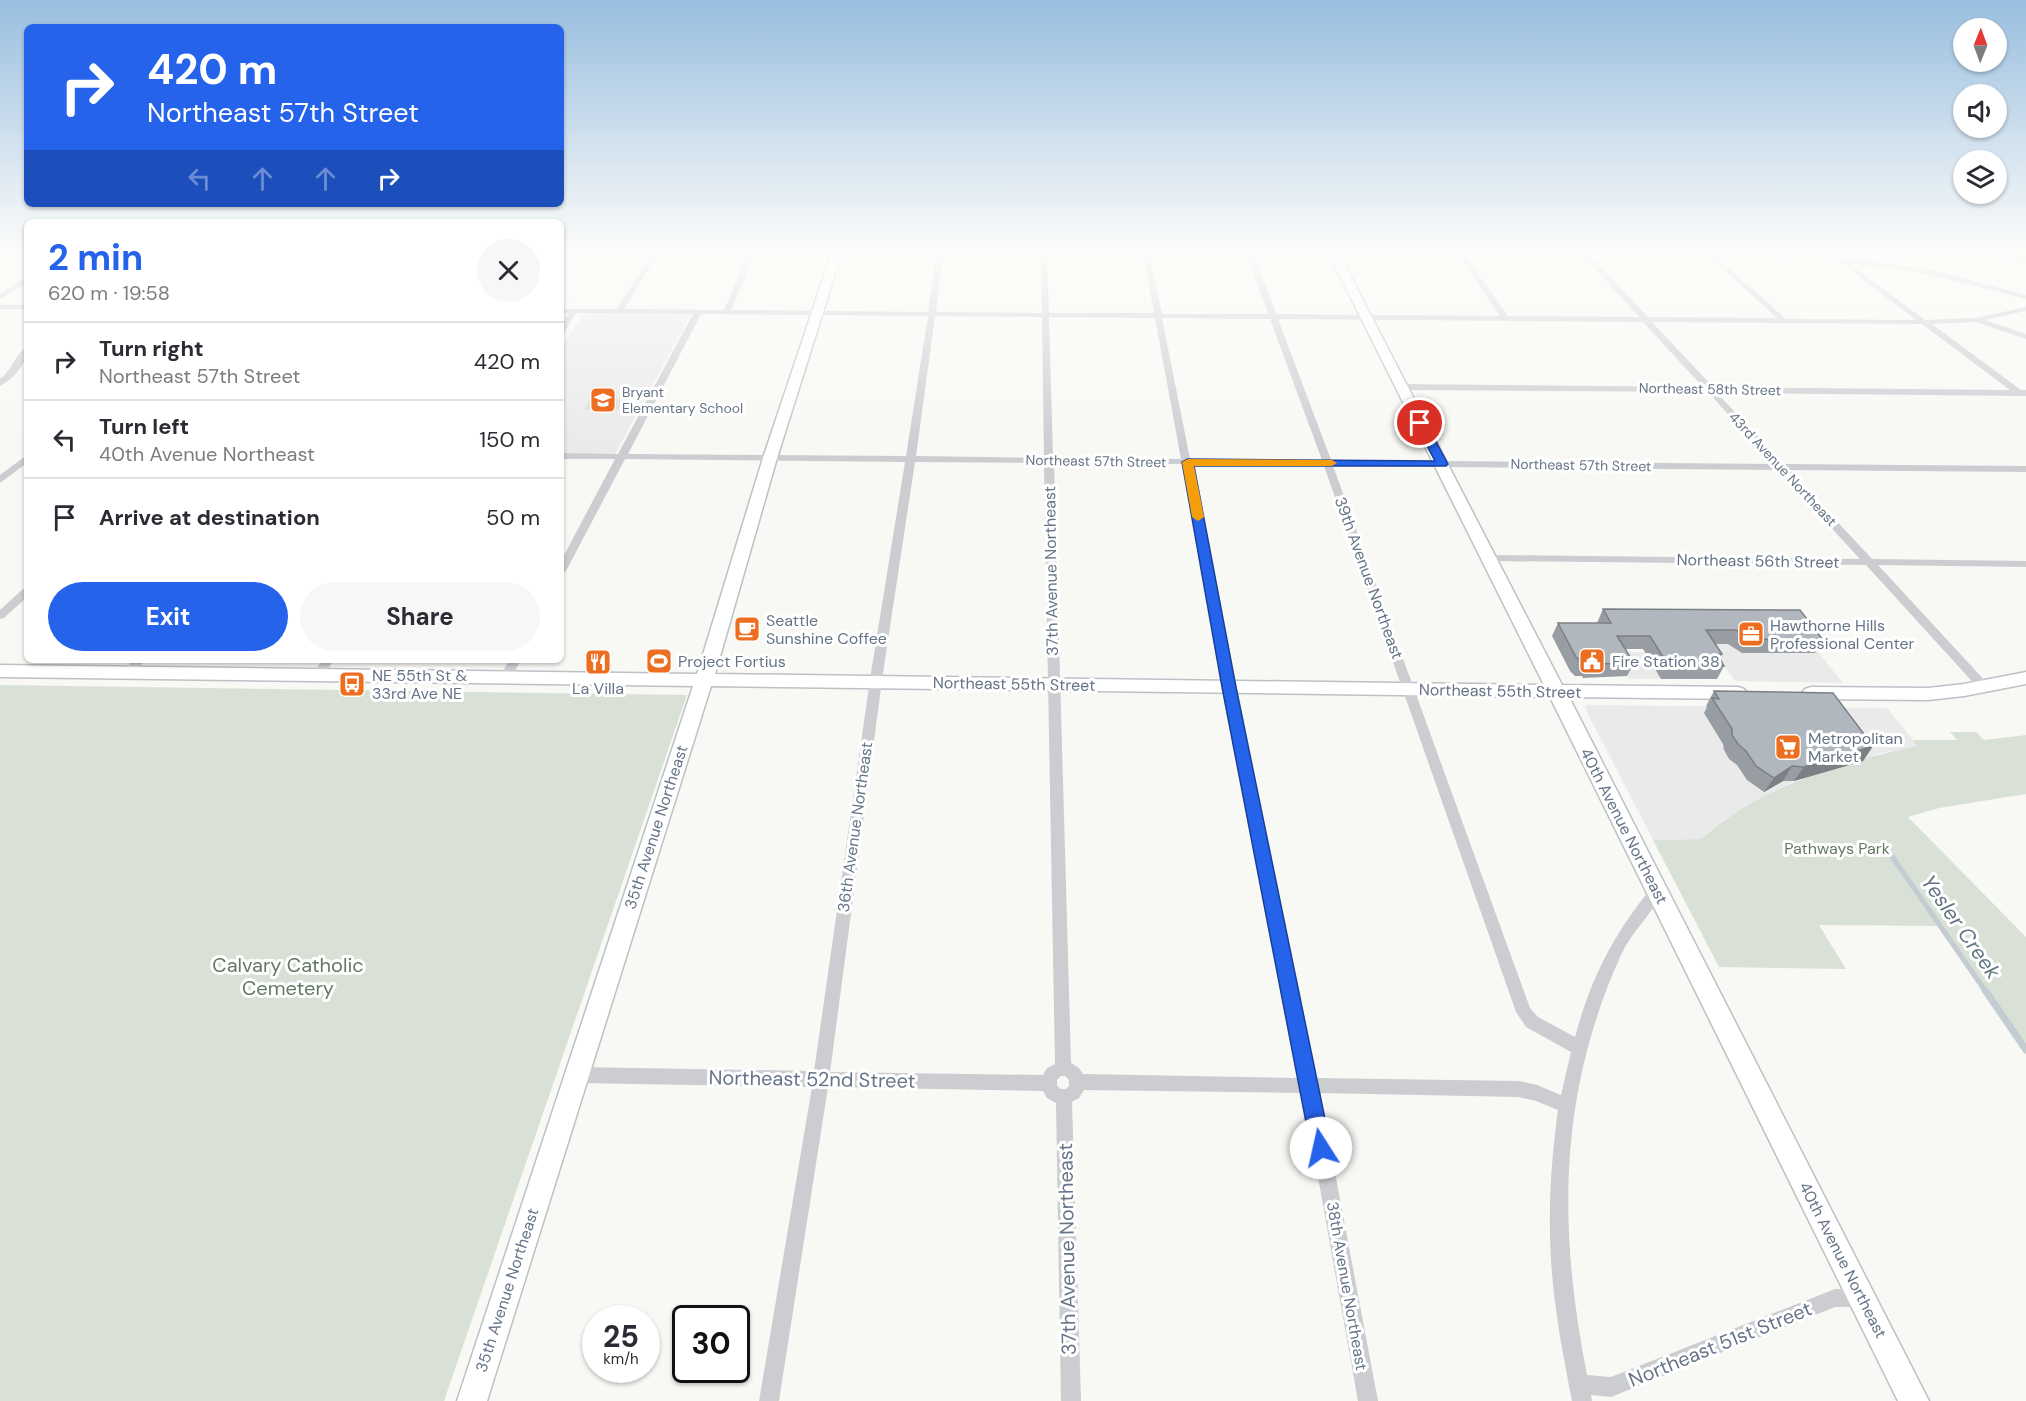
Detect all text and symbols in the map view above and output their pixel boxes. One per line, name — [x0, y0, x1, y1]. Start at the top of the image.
north arrow — [1953, 18, 2007, 72]
map controls — [1953, 18, 2007, 204]
text: 420 m — [147, 42, 277, 97]
icon: right — [48, 48, 126, 126]
button: sound — [1953, 84, 2007, 138]
text: Northeast 57th Street — [147, 95, 419, 130]
button: layers — [1953, 150, 2007, 204]
icon: left — [183, 162, 216, 195]
icon: ahead — [246, 162, 279, 195]
icon: ahead — [309, 162, 342, 195]
icon: right — [372, 162, 405, 195]
text: 2 min — [48, 234, 143, 281]
button: close — [477, 239, 540, 302]
text: 620 m · 19:58 — [48, 280, 170, 306]
text: Turn right — [99, 334, 204, 363]
icon: right — [48, 345, 81, 378]
text: 420 m — [474, 347, 540, 376]
text: Northeast 57th Street — [99, 363, 300, 389]
street label: Northeast 58th Street — [1639, 379, 1781, 399]
place label: Bryant Elementary School — [622, 383, 743, 417]
school or university icon: Bryant Elementary School — [588, 385, 618, 415]
pin — [1394, 397, 1445, 448]
icon: arrive — [1403, 406, 1436, 439]
street label: 43rd Avenue Northeast — [1725, 408, 1841, 530]
text: Turn left — [99, 412, 189, 441]
icon: left — [48, 423, 81, 456]
text: 150 m — [479, 425, 540, 454]
text: 40th Avenue Northeast — [99, 441, 315, 467]
street label: Northeast 57th Street — [1025, 451, 1167, 471]
street label: Northeast 57th Street — [1510, 455, 1652, 475]
street label: 37th Avenue Northeast — [1039, 486, 1063, 656]
street label: 39th Avenue Northeast — [1330, 494, 1408, 662]
icon: arrive — [48, 501, 81, 534]
text: Arrive at destination — [99, 503, 320, 532]
text: 50 m — [486, 503, 540, 532]
street label: Northeast 56th Street — [1676, 549, 1840, 573]
button: Exit — [48, 582, 288, 651]
button: Share — [300, 582, 540, 651]
place label: Seattle Sunshine Coffee — [766, 610, 887, 649]
cafe icon: Seattle Sunshine Coffee — [732, 614, 762, 644]
place label: Hawthorne Hills Professional Center — [1770, 615, 1915, 654]
office icon: Hawthorne Hills Professional Center — [1736, 619, 1766, 649]
sports icon: Project Fortius — [644, 646, 674, 676]
public building icon: Fire Station 38 — [1577, 646, 1607, 676]
restaurant icon: La Villa — [583, 647, 613, 677]
place label: Project Fortius — [678, 651, 786, 672]
place label: Fire Station 38 — [1612, 651, 1720, 672]
place label: NE 55th St & 33rd Ave NE — [372, 665, 467, 704]
bus stop icon: NE 55th St & 33rd Ave NE — [337, 669, 367, 699]
street label: Northeast 55th Street — [933, 672, 1095, 696]
place label: La Villa — [572, 678, 624, 699]
street label: Northeast 55th Street — [1419, 679, 1581, 703]
place label: Metropolitan Market — [1808, 728, 1903, 767]
supermarket icon: Metropolitan Market — [1773, 732, 1803, 762]
street label: 36th Avenue Northeast — [833, 741, 877, 913]
street label: 35th Avenue Northeast — [620, 742, 692, 912]
street label: 40th Avenue Northeast — [1575, 744, 1673, 908]
park label: Pathways Park — [1784, 838, 1890, 859]
water label: Yesler Creek — [1915, 869, 2007, 985]
park label: Calvary Catholic Cemetery — [212, 952, 364, 1001]
street label: Northeast 52nd Street — [708, 1064, 916, 1094]
position arrow — [1289, 1116, 1353, 1180]
street label: 37th Avenue Northeast — [1052, 1143, 1082, 1355]
street label: 40th Avenue Northeast — [1794, 1178, 1892, 1342]
street label: 38th Avenue Northeast — [1322, 1200, 1372, 1372]
street label: 35th Avenue Northeast — [471, 1205, 543, 1375]
street label: Northeast 51st Street — [1625, 1295, 1816, 1393]
speed limit sign: 30 — [672, 1305, 750, 1383]
text: 25 — [603, 1317, 639, 1356]
text: km/h — [603, 1349, 639, 1369]

